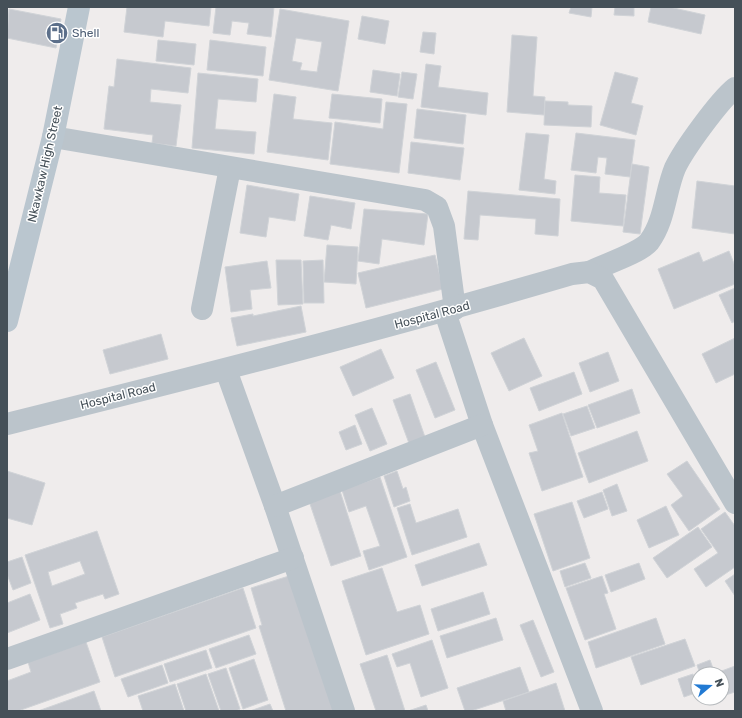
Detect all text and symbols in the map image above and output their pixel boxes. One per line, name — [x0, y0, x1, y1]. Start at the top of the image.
fuel station icon: Shell — [44, 20, 70, 46]
place label: Shell — [72, 26, 99, 40]
street label: Nkawkaw High Street — [25, 104, 65, 224]
street label: Hospital Road — [393, 298, 471, 332]
street label: Hospital Road — [79, 380, 157, 412]
north arrow — [690, 666, 730, 706]
text: N — [712, 677, 726, 689]

